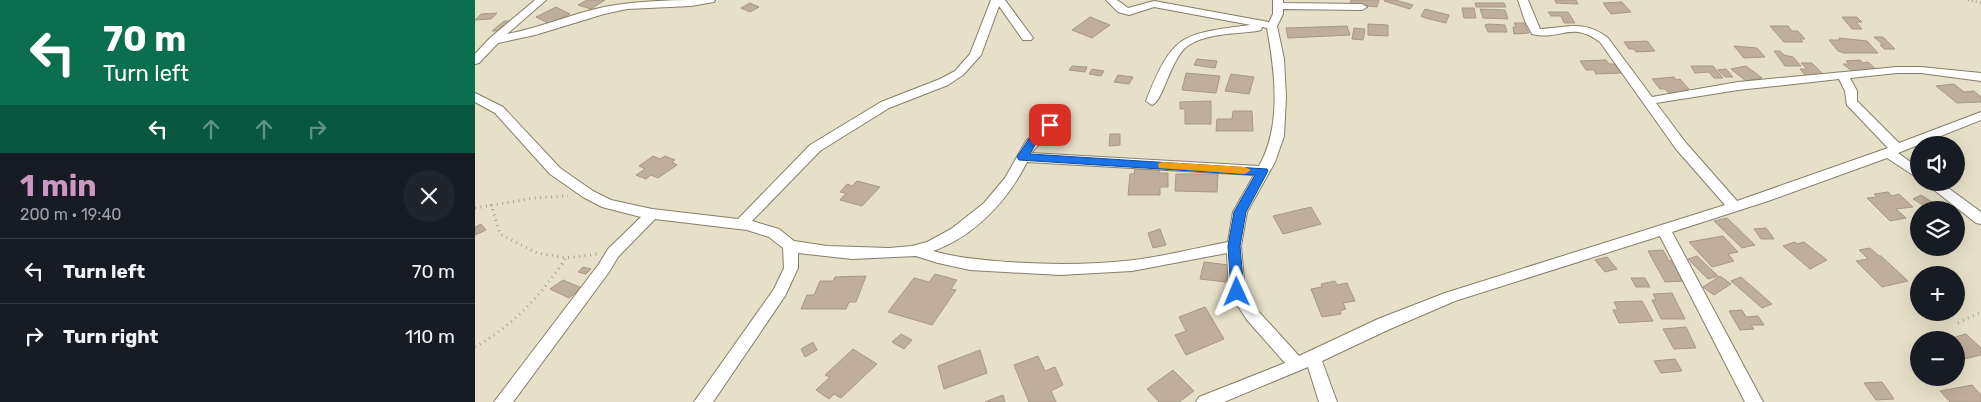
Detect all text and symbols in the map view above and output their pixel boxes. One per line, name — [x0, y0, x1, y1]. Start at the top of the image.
text: 70 m — [103, 18, 186, 60]
icon: left — [20, 20, 85, 85]
text: Turn left — [103, 60, 189, 87]
pin — [1029, 104, 1071, 146]
icon: arrive — [1036, 111, 1064, 139]
icon: left — [144, 115, 172, 143]
icon: ahead — [197, 115, 225, 143]
icon: ahead — [250, 115, 278, 143]
icon: right — [303, 115, 331, 143]
map controls — [1910, 136, 1965, 386]
button: sound — [1910, 136, 1965, 191]
text: 1 min — [20, 168, 97, 204]
button: close — [403, 170, 455, 222]
button: layers — [1910, 201, 1965, 256]
text: 200 m · 19:40 — [20, 205, 122, 224]
icon: left — [20, 257, 48, 285]
text: Turn left — [63, 260, 145, 283]
text: 70 m — [412, 260, 455, 283]
position arrow — [1210, 265, 1262, 317]
button: + — [1910, 266, 1965, 321]
icon: right — [20, 322, 48, 350]
text: Turn right — [63, 325, 158, 348]
text: 110 m — [405, 325, 455, 348]
button: − — [1910, 331, 1965, 386]

